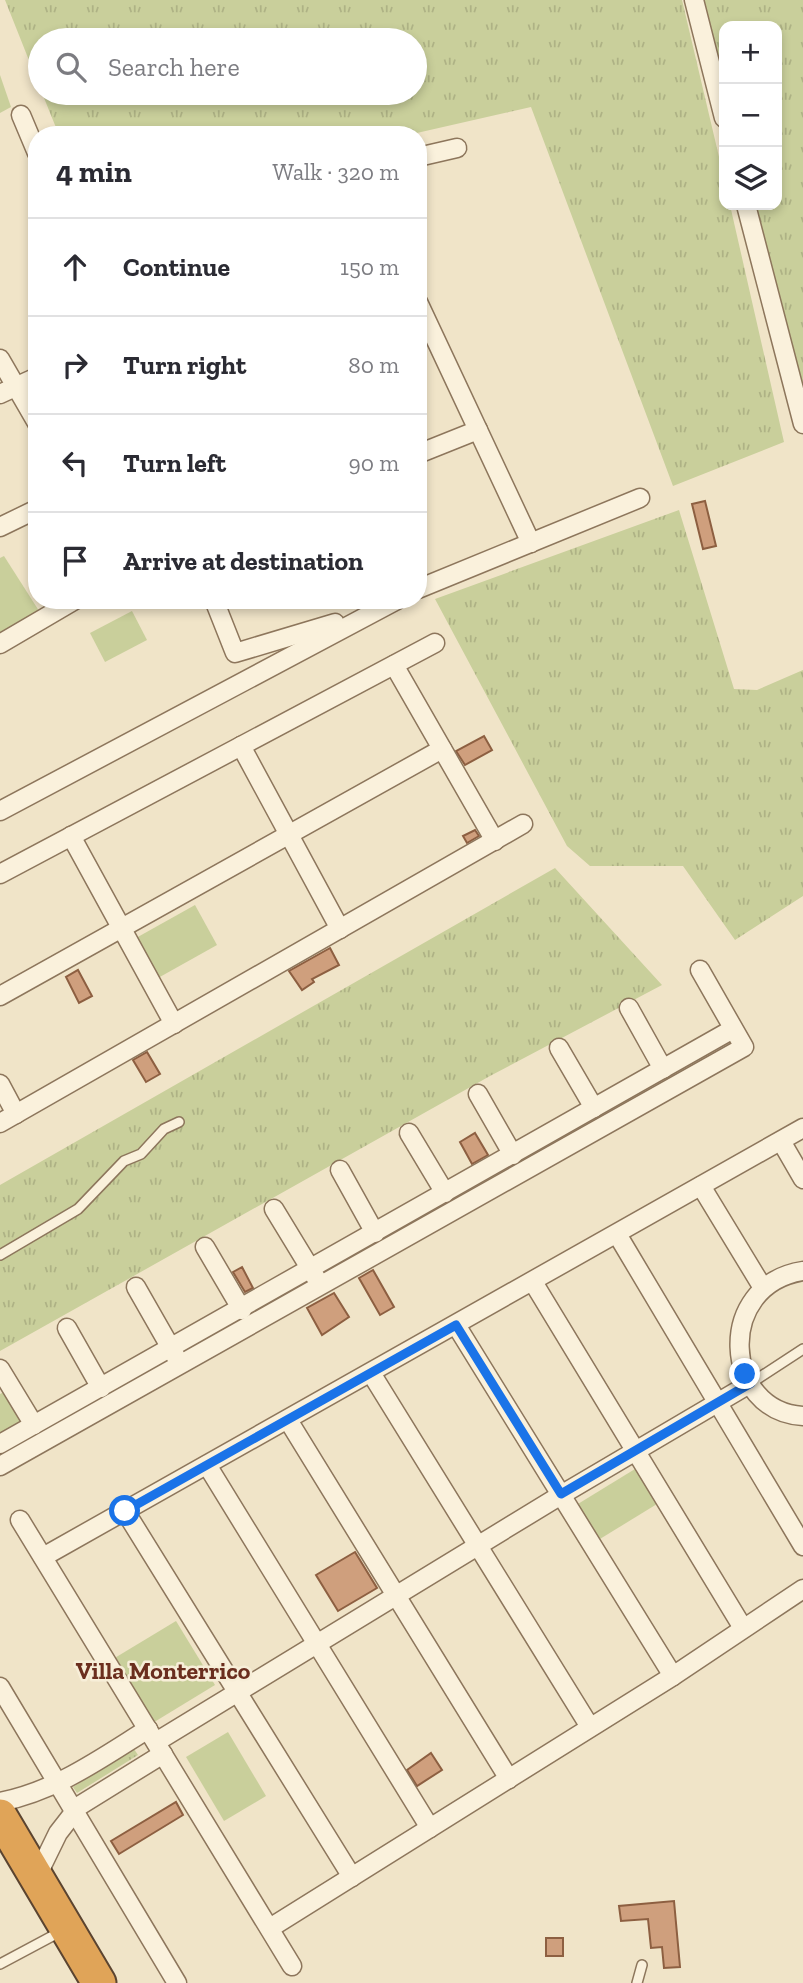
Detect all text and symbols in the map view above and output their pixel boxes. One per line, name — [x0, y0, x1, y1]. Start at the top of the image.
map controls — [719, 21, 782, 210]
button: + — [719, 21, 782, 84]
search box — [28, 28, 427, 105]
icon: search — [52, 48, 90, 86]
text: Search here — [108, 51, 240, 83]
button: − — [719, 84, 782, 147]
button: layers — [719, 147, 782, 210]
text: 4 min — [56, 154, 132, 190]
text: Walk · 320 m — [272, 158, 399, 186]
icon: ahead — [56, 248, 94, 286]
text: Continue — [123, 251, 230, 283]
text: 150 m — [340, 253, 399, 281]
icon: right — [56, 346, 94, 384]
text: Turn right — [123, 349, 246, 381]
text: 80 m — [348, 351, 399, 379]
icon: left — [56, 444, 94, 482]
text: Turn left — [123, 447, 226, 479]
text: 90 m — [348, 449, 399, 477]
icon: arrive — [56, 542, 94, 580]
text: Arrive at destination — [123, 545, 363, 577]
route end — [729, 1358, 760, 1389]
route start — [109, 1495, 140, 1526]
district label: Villa Monterrico — [76, 1656, 251, 1685]

